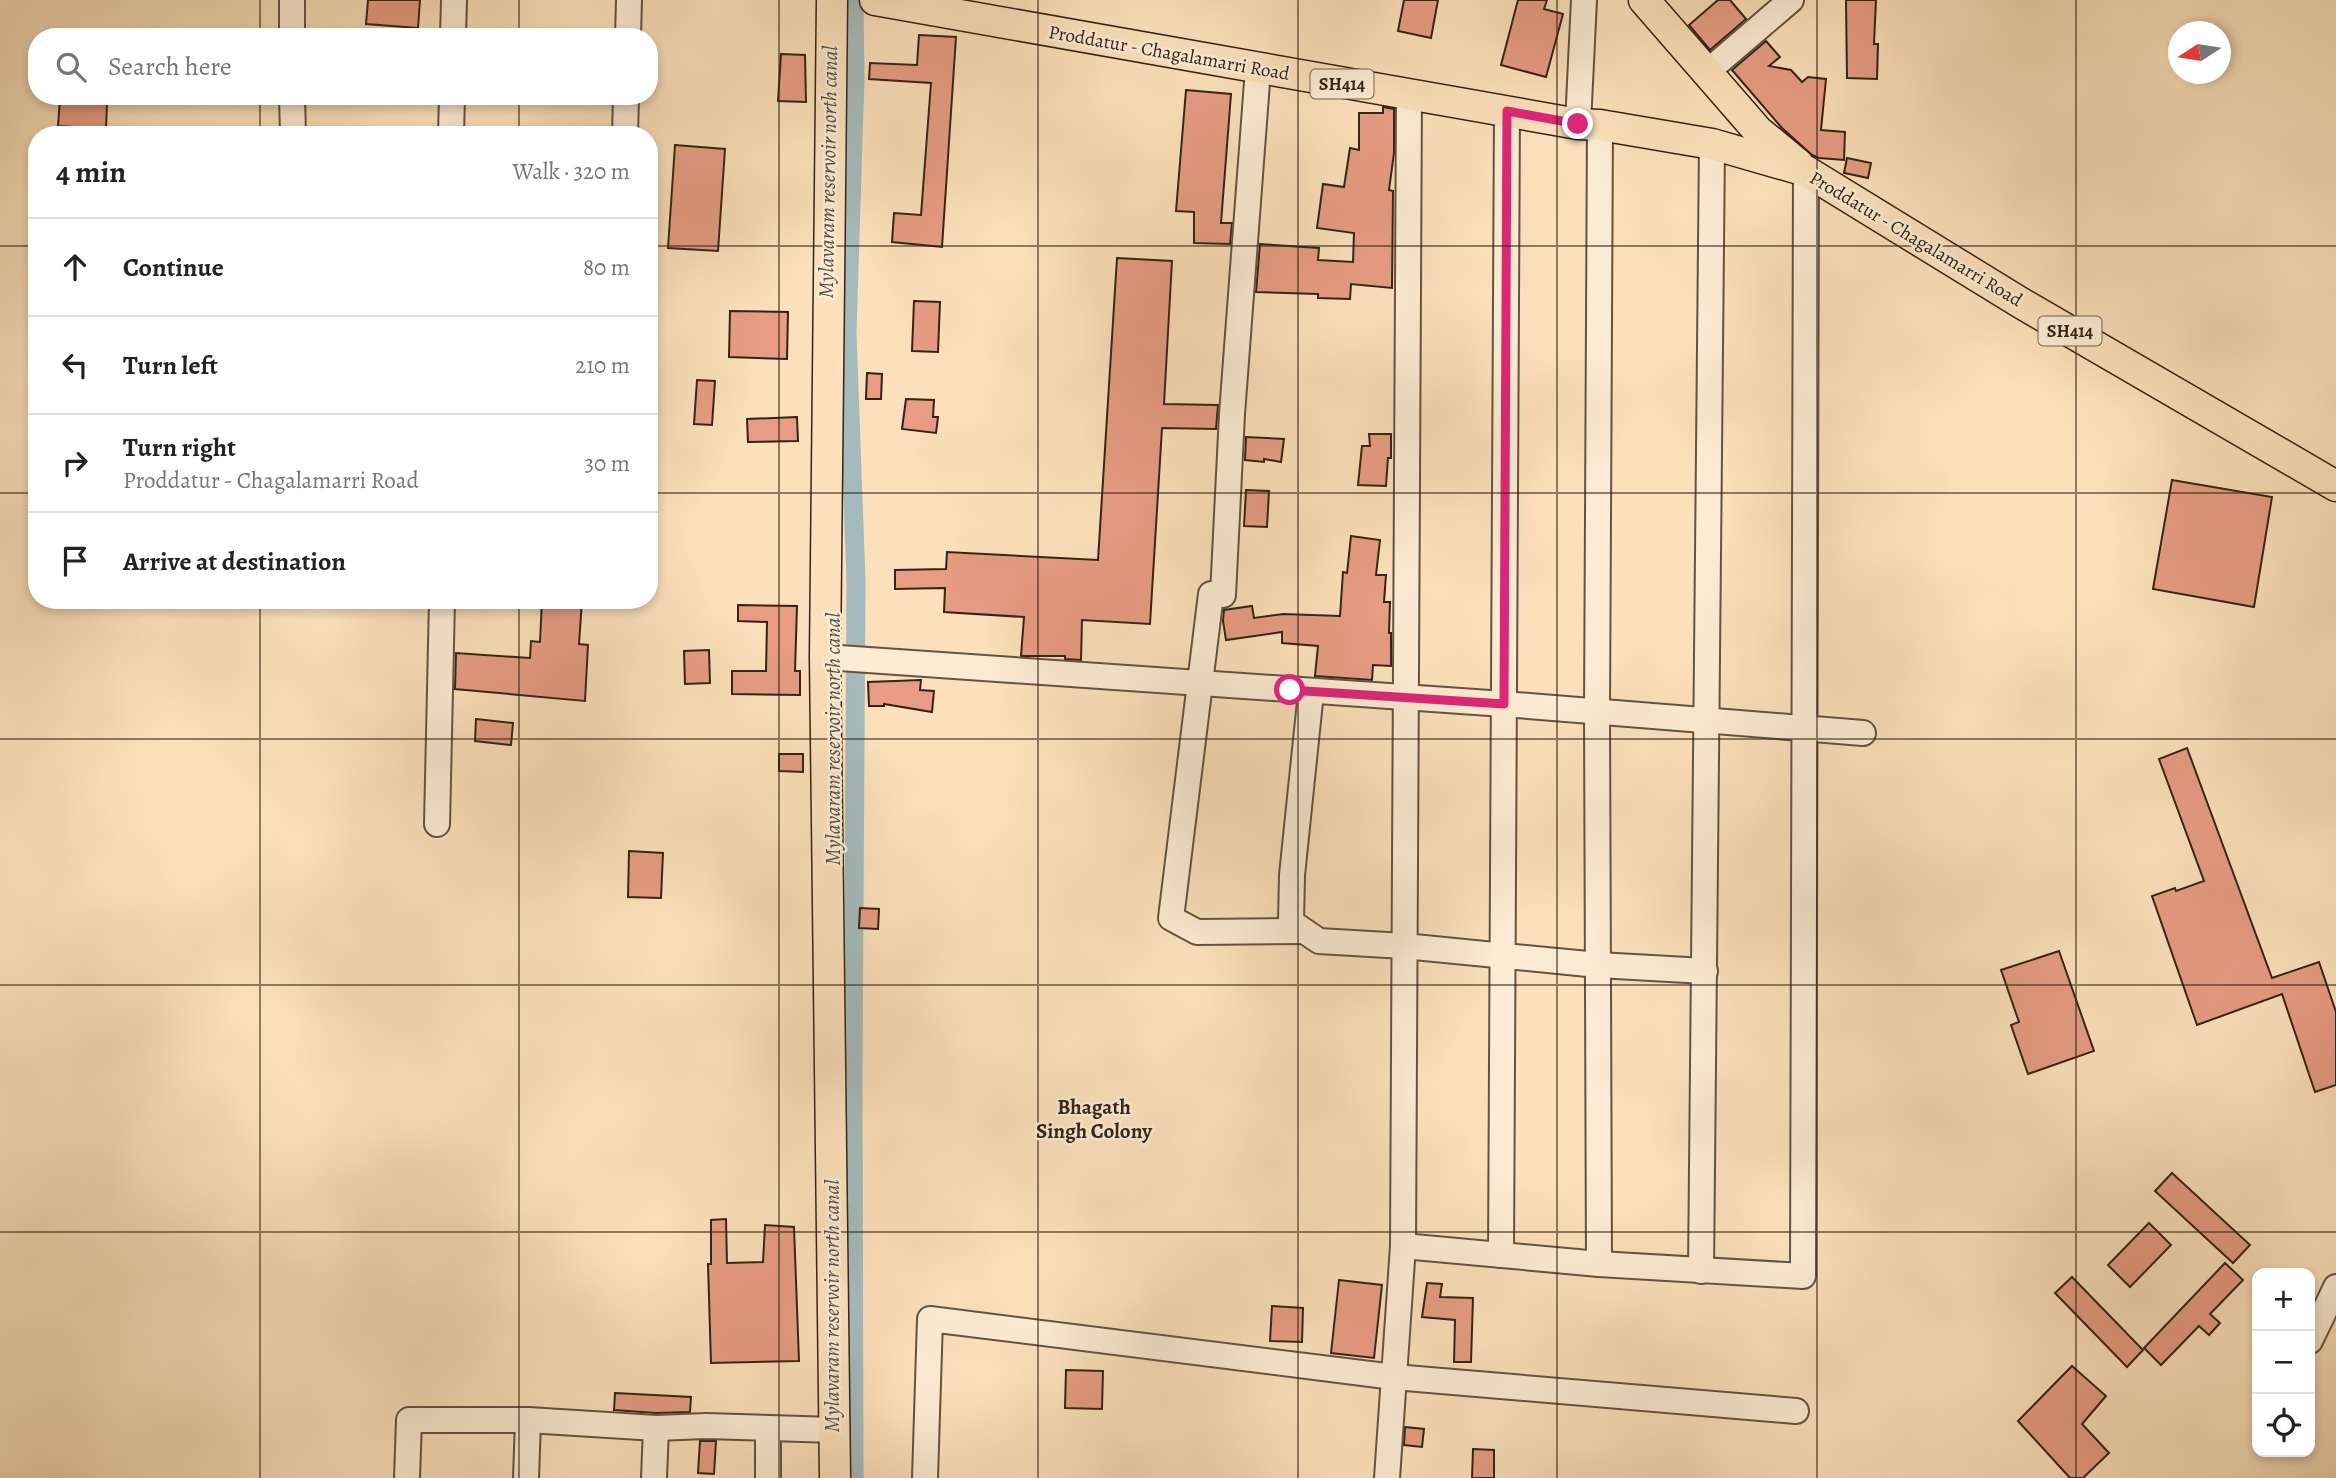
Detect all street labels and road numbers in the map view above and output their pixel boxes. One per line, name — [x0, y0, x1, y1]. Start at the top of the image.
street label: Proddatur - Chagalamarri Road — [1046, 19, 1292, 87]
road number: SH414 — [1310, 70, 1374, 98]
street label: Proddatur - Chagalamarri Road — [1805, 165, 2028, 313]
road number: SH414 — [2038, 316, 2102, 346]

